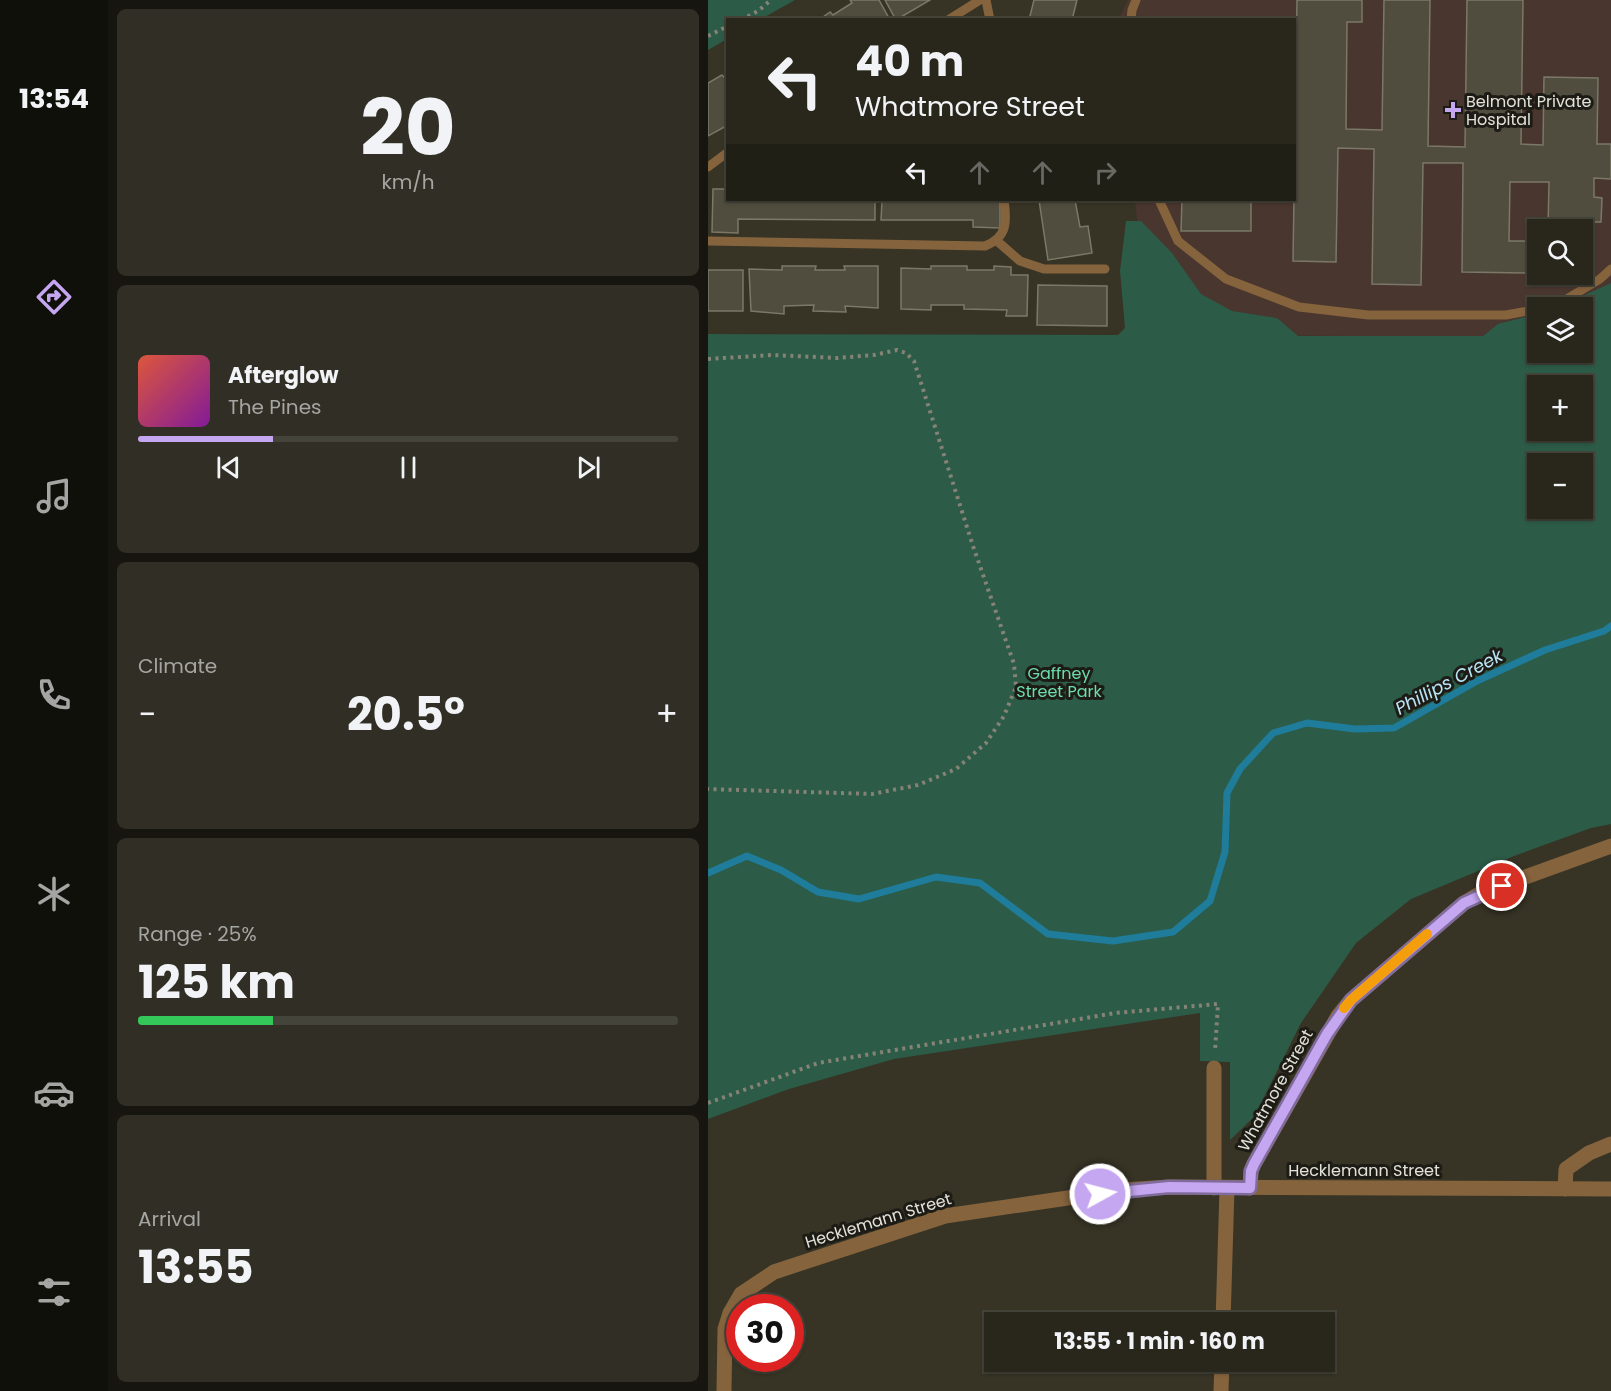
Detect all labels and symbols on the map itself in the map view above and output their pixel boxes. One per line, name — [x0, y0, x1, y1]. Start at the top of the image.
place label: Belmont Private Hospital — [1466, 90, 1592, 131]
marker: Belmont Private Hospital — [1444, 101, 1462, 119]
water label: Phillips Creek — [1390, 642, 1508, 720]
park label: Gaffney Street Park — [1016, 662, 1102, 703]
pin — [1476, 860, 1527, 911]
street label: Whatmore Street — [1232, 1025, 1319, 1155]
street label: Hecklemann Street — [1288, 1159, 1440, 1182]
position arrow — [1068, 1162, 1132, 1226]
street label: Hecklemann Street — [802, 1187, 954, 1254]
speed limit sign: 30 — [726, 1294, 804, 1372]

